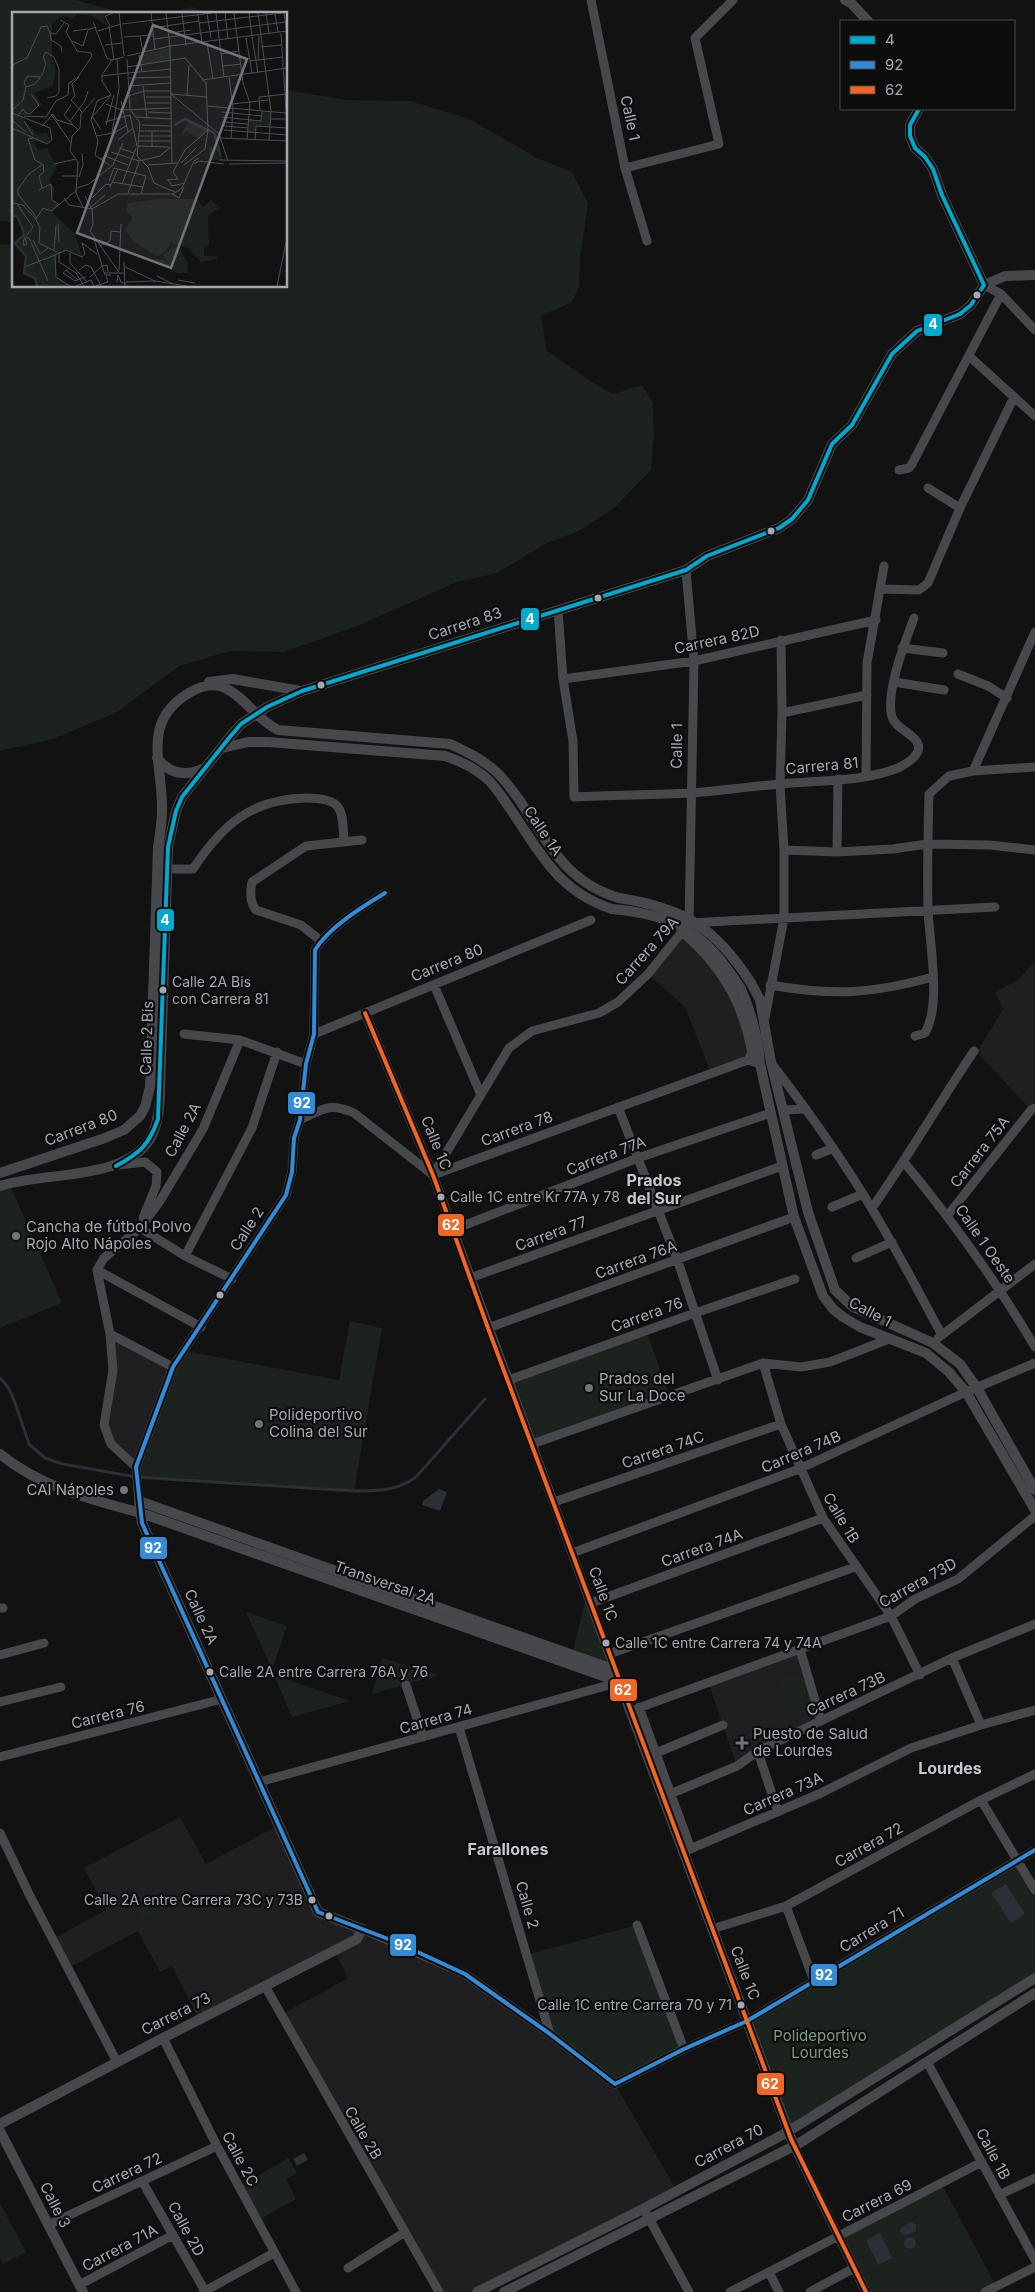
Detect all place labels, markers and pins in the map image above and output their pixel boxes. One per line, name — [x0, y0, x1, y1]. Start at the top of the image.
unlabelled marker — [972, 290, 982, 300]
unlabelled marker — [766, 526, 776, 536]
unlabelled marker — [593, 593, 603, 603]
unlabelled marker — [316, 680, 326, 690]
place label: Calle 2A Bis con Carrera 81 — [172, 973, 269, 1007]
marker: Calle 2A Bis con Carrera 81 — [158, 985, 168, 995]
place label: Calle 1C entre Kr 77A y 78 — [450, 1188, 620, 1205]
marker: Calle 1C entre Kr 77A y 78 — [436, 1192, 446, 1202]
place label: Cancha de fútbol Polvo Rojo Alto Nápoles — [26, 1217, 191, 1253]
marker: Cancha de fútbol Polvo Rojo Alto Nápoles — [10, 1230, 22, 1242]
unlabelled marker — [215, 1290, 225, 1300]
place label: Prados del Sur La Doce — [599, 1369, 686, 1405]
marker: Prados del Sur La Doce — [583, 1382, 595, 1394]
place label: Polideportivo Colina del Sur — [269, 1405, 368, 1441]
marker: Polideportivo Colina del Sur — [253, 1418, 265, 1430]
place label: CAI Nápoles — [27, 1480, 114, 1499]
marker: CAI Nápoles — [118, 1484, 130, 1496]
place label: Calle 1C entre Carrera 74 y 74A — [615, 1634, 822, 1651]
marker: Calle 1C entre Carrera 74 y 74A — [601, 1638, 611, 1648]
place label: Calle 2A entre Carrera 76A y 76 — [219, 1663, 428, 1680]
marker: Calle 2A entre Carrera 76A y 76 — [205, 1667, 215, 1677]
place label: Puesto de Salud de Lourdes — [753, 1724, 868, 1760]
marker: Puesto de Salud de Lourdes — [735, 1736, 749, 1750]
place label: Calle 2A entre Carrera 73C y 73B — [84, 1891, 303, 1908]
marker: Calle 2A entre Carrera 73C y 73B — [307, 1895, 317, 1905]
unlabelled marker — [324, 1911, 334, 1921]
place label: Calle 1C entre Carrera 70 y 71 — [537, 1996, 732, 2013]
marker: Calle 1C entre Carrera 70 y 71 — [736, 2000, 746, 2010]

